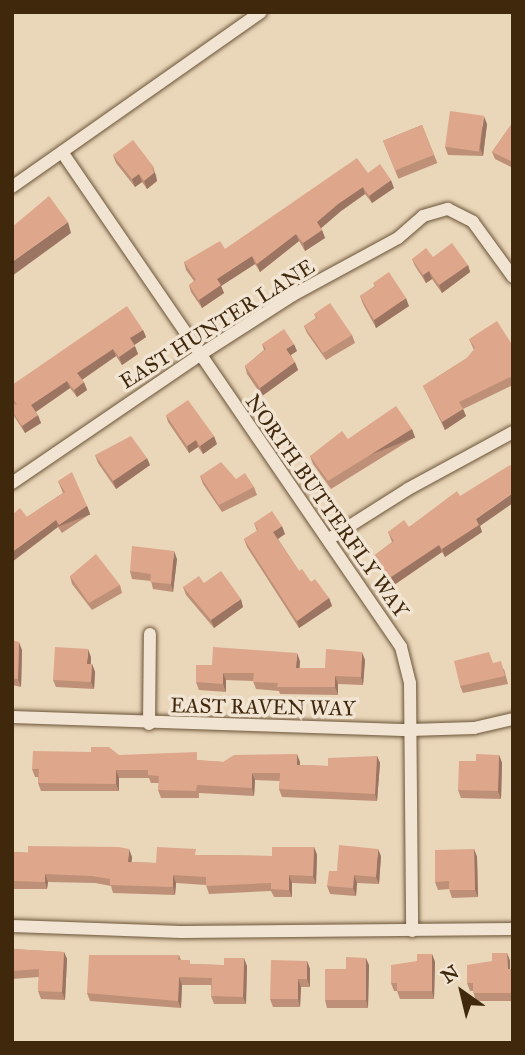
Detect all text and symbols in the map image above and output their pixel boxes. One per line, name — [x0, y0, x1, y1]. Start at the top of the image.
street label: EAST HUNTER LANE — [115, 254, 319, 394]
street label: NORTH BUTTERFLY WAY — [240, 390, 414, 622]
street label: EAST RAVEN WAY — [170, 693, 356, 721]
north arrow — [427, 957, 497, 1027]
text: N — [437, 960, 463, 988]

